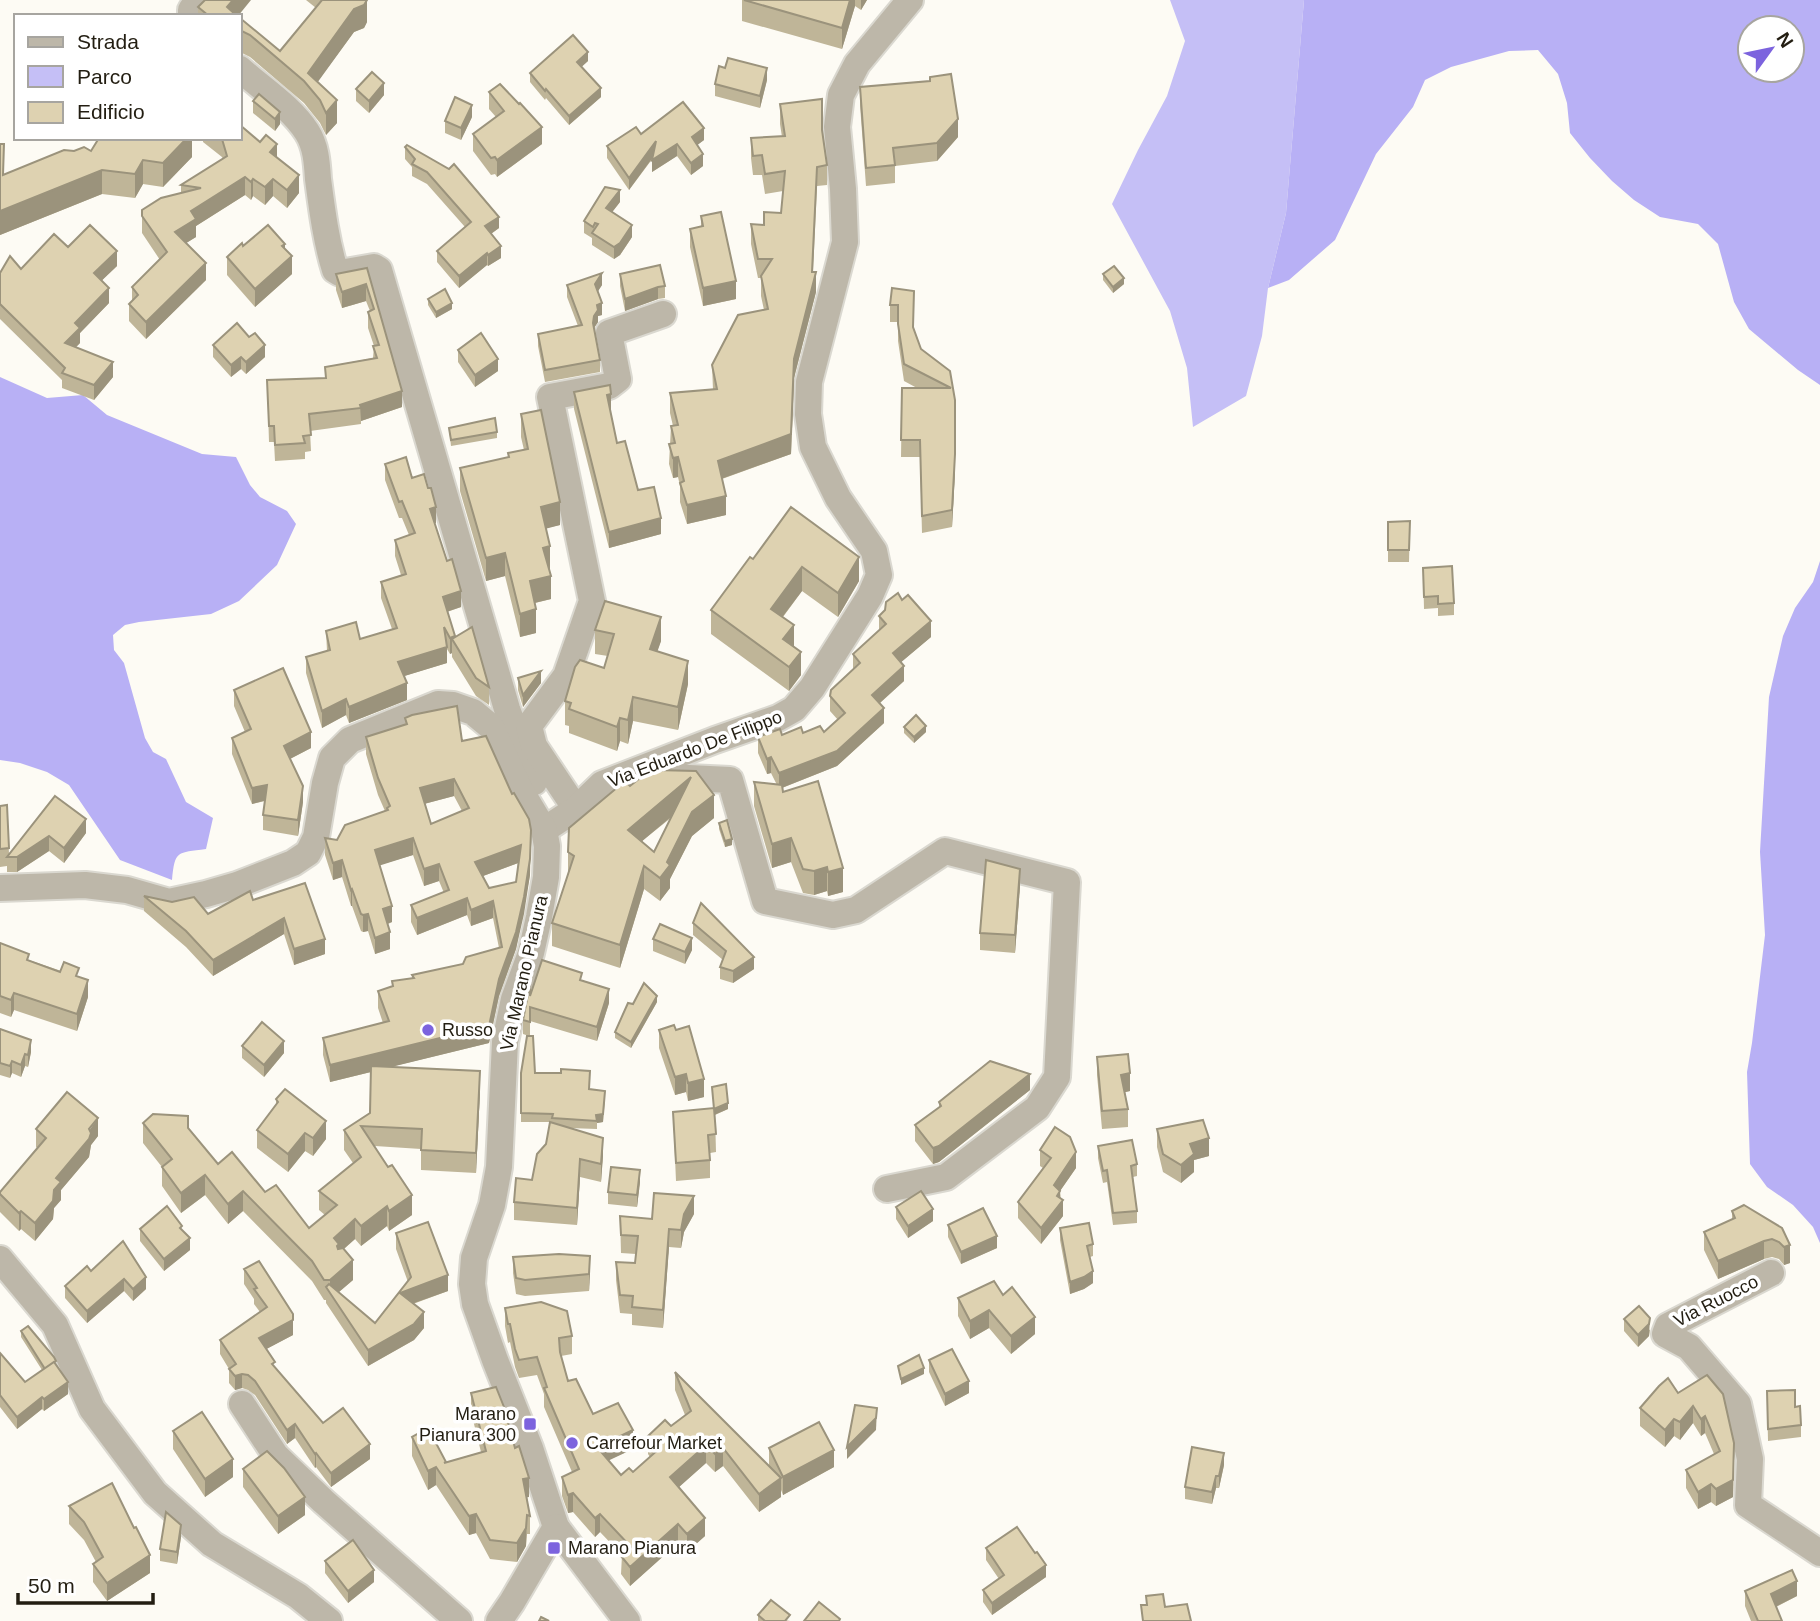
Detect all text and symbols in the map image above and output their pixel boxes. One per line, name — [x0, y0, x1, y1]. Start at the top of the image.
legend — [14, 14, 242, 140]
north arrow — [1736, 14, 1806, 84]
text: N — [1772, 29, 1797, 51]
text: Strada — [77, 30, 139, 53]
text: Parco — [77, 65, 132, 88]
text: Edificio — [77, 100, 145, 123]
street label: Via Eduardo De Filippo — [605, 707, 785, 791]
street label: Via Marano Pianura — [496, 892, 552, 1053]
place label: Russo — [442, 1020, 493, 1040]
marker: Russo — [420, 1022, 436, 1038]
street label: Via Ruocco — [1671, 1271, 1761, 1331]
place label: Marano Pianura 300 — [419, 1404, 516, 1445]
marker: Marano Pianura 300 — [522, 1416, 538, 1432]
place label: Carrefour Market — [586, 1433, 722, 1453]
marker: Carrefour Market — [564, 1435, 580, 1451]
place label: Marano Pianura — [568, 1538, 697, 1558]
marker: Marano Pianura — [546, 1540, 562, 1556]
scale bar — [18, 1562, 152, 1606]
text: 50 m — [28, 1574, 75, 1597]

